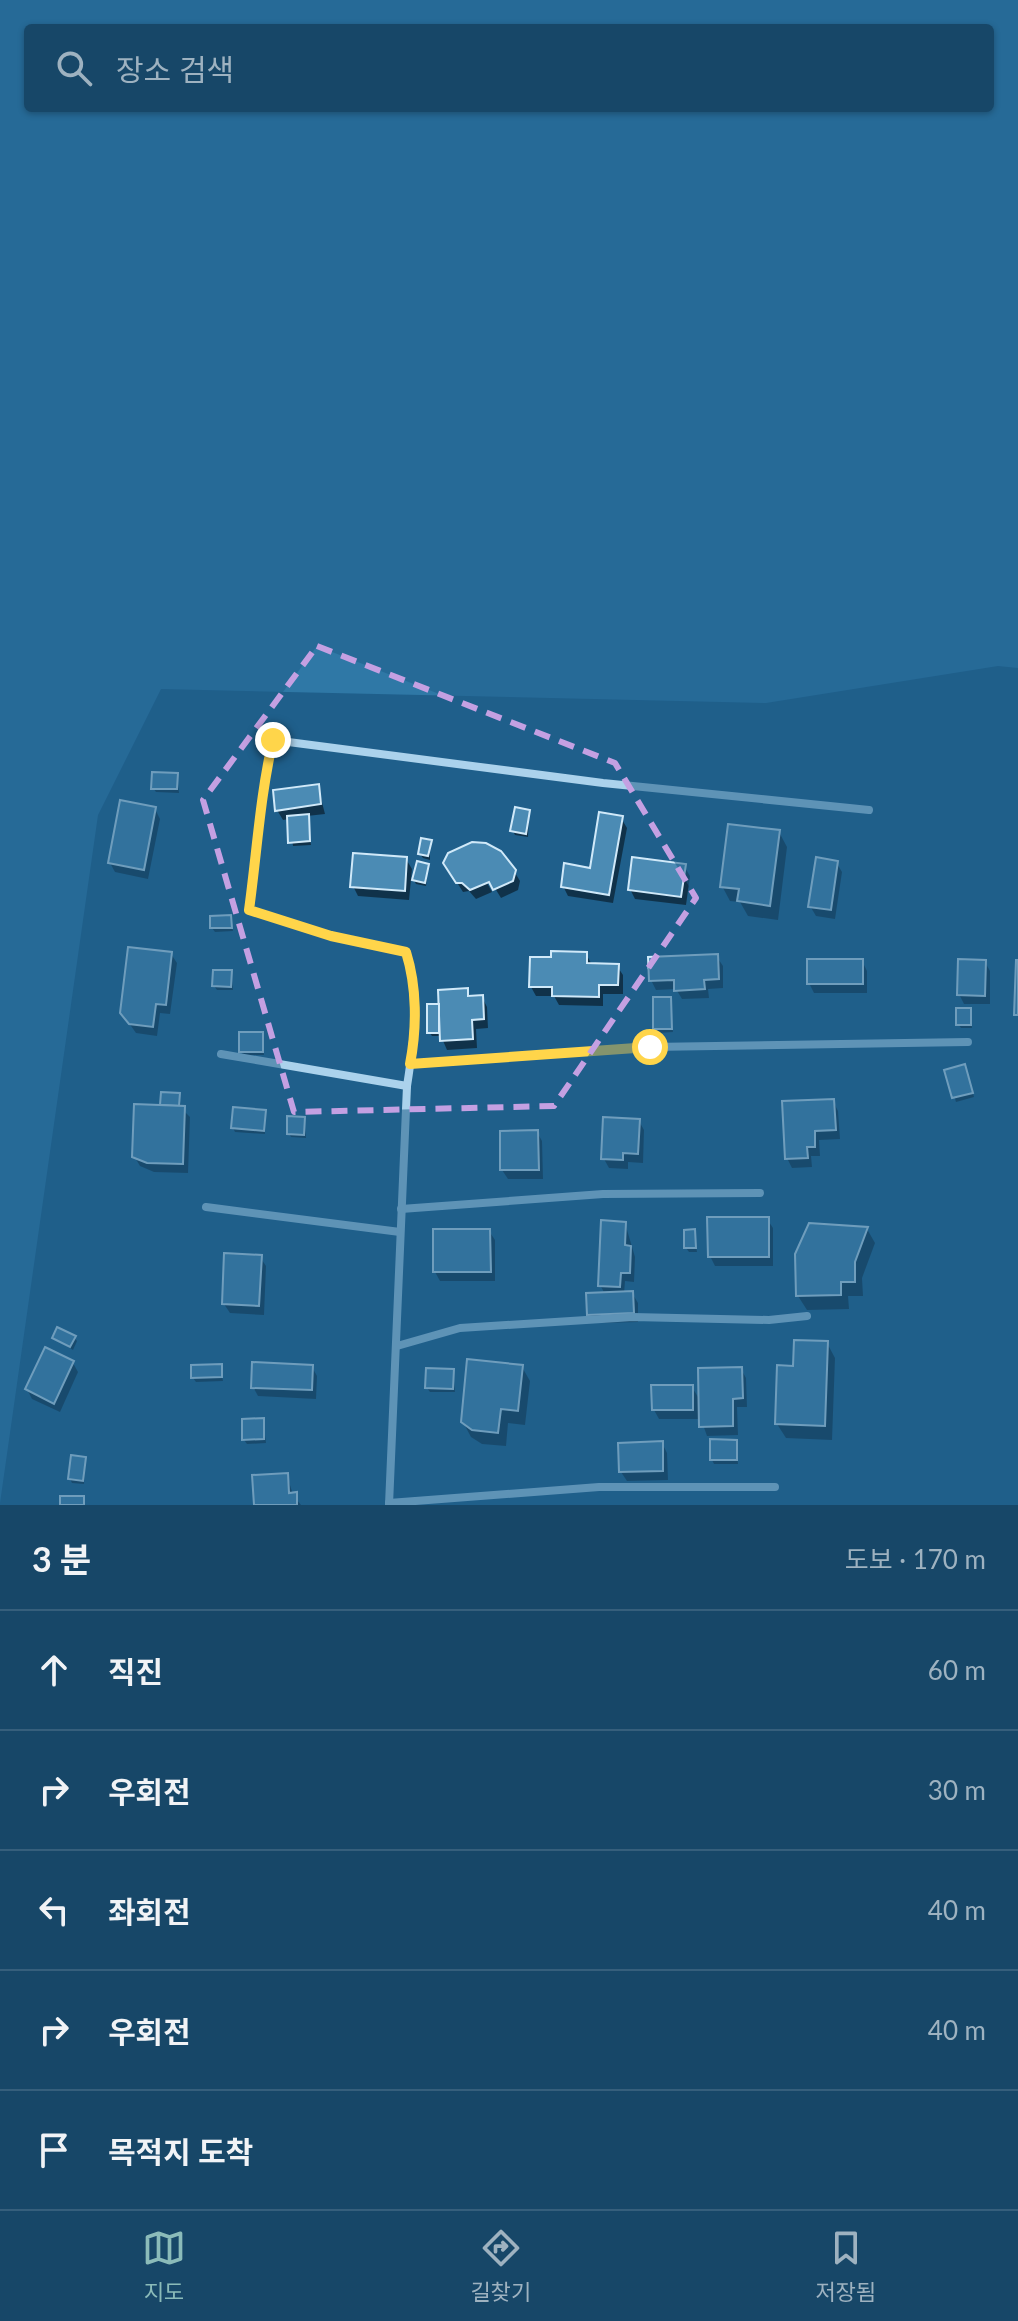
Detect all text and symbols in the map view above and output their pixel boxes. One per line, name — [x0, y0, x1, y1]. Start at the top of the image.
search box — [24, 24, 994, 112]
icon: search — [52, 46, 96, 90]
text: 장소 검색 — [116, 51, 234, 87]
route end — [255, 722, 291, 758]
route start — [632, 1029, 668, 1065]
text: 3 분 — [32, 1538, 91, 1579]
text: 도보 · 170 m — [845, 1543, 986, 1575]
icon: ahead — [32, 1648, 76, 1692]
text: 직진 — [108, 1653, 163, 1689]
text: 60 m — [928, 1654, 986, 1686]
icon: right — [32, 1768, 76, 1812]
text: 우회전 — [108, 1773, 191, 1809]
text: 30 m — [928, 1774, 986, 1806]
icon: left — [32, 1888, 76, 1932]
text: 좌회전 — [108, 1893, 191, 1929]
text: 40 m — [928, 1894, 986, 1926]
icon: right — [32, 2008, 76, 2052]
text: 우회전 — [108, 2013, 191, 2049]
text: 40 m — [928, 2014, 986, 2046]
icon: arrive — [32, 2128, 76, 2172]
text: 목적지 도착 — [108, 2133, 253, 2169]
tab: 지도 — [142, 2226, 186, 2306]
tab: 길찾기 — [470, 2226, 531, 2306]
tab: 저장됨 — [815, 2226, 876, 2306]

